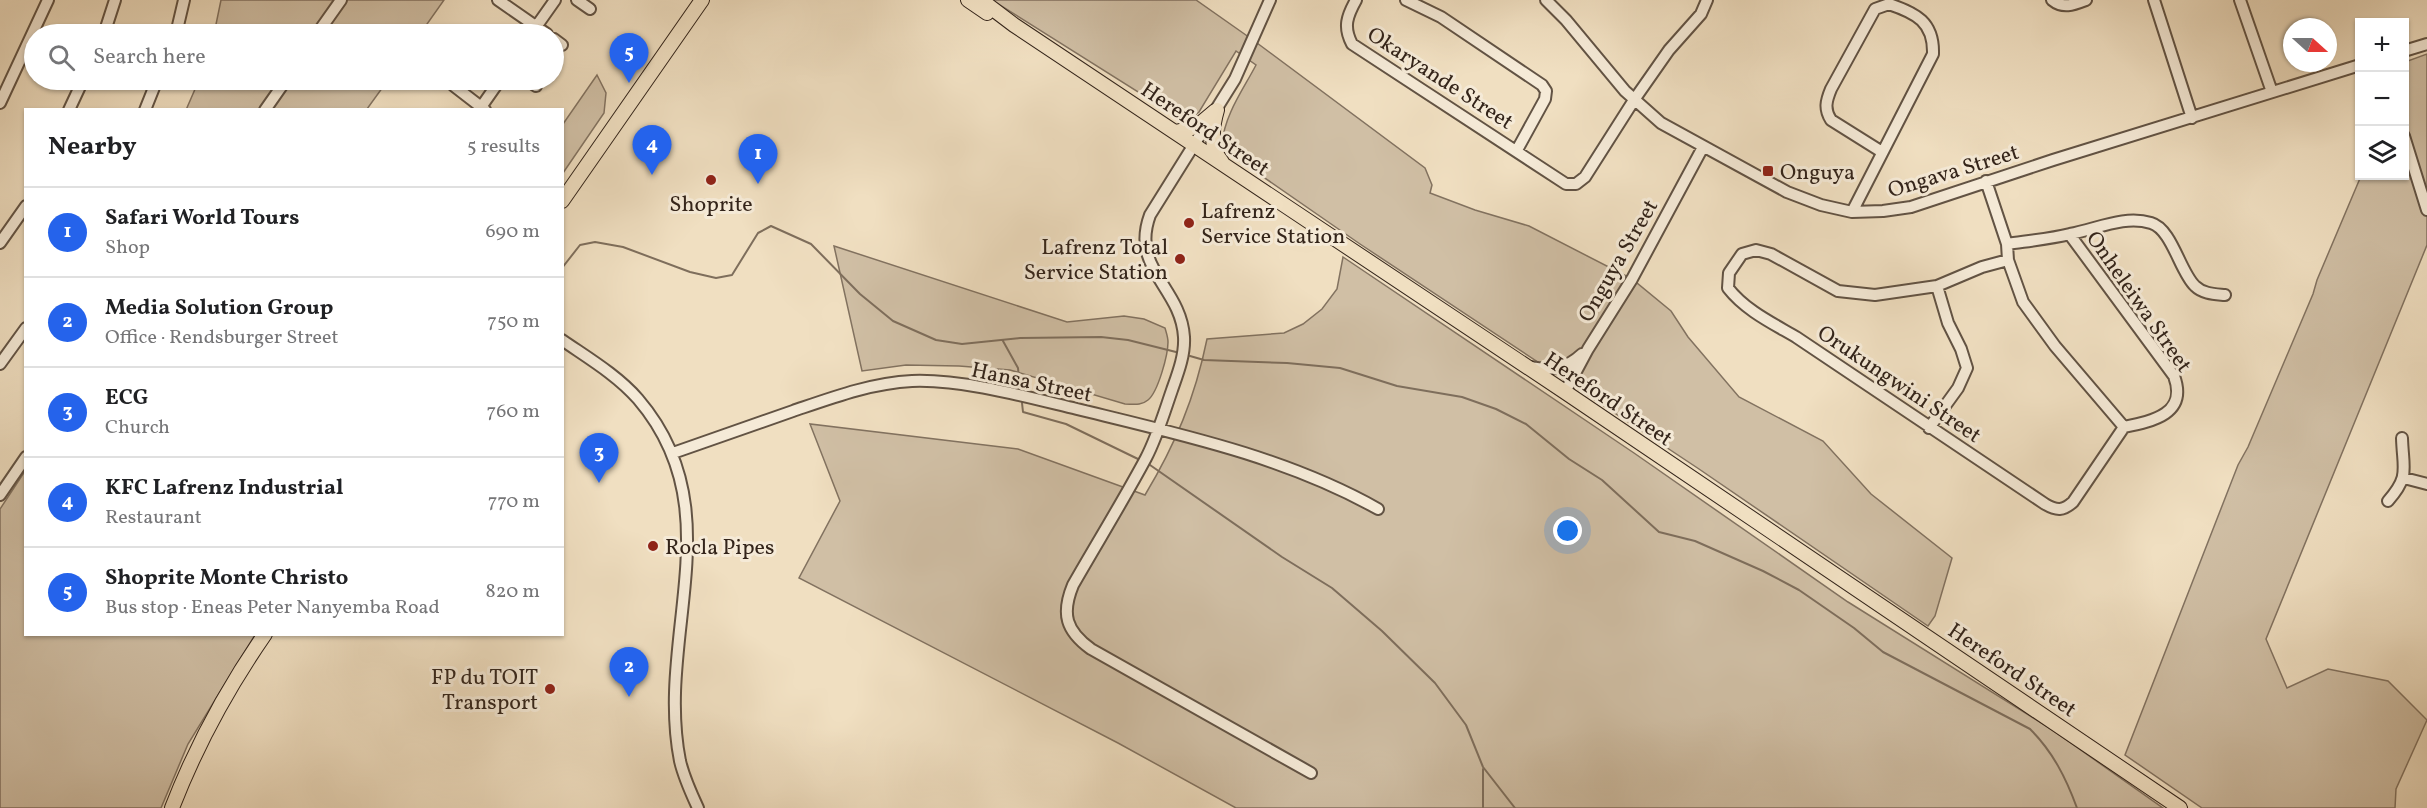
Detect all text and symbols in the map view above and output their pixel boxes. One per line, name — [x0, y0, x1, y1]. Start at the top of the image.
north arrow — [2283, 18, 2337, 72]
map controls — [2355, 18, 2409, 180]
button: + — [2355, 18, 2409, 72]
street label: Okaryande Street — [1360, 20, 1519, 138]
search box — [24, 24, 564, 90]
pin: 5 — [610, 34, 648, 83]
icon: search — [45, 41, 78, 74]
text: Search here — [93, 42, 206, 73]
button: − — [2355, 72, 2409, 126]
street label: Hereford Street — [1134, 75, 1275, 185]
pin: 4 — [632, 126, 672, 175]
button: layers — [2355, 126, 2409, 180]
text: Nearby — [48, 129, 137, 165]
text: 5 results — [467, 133, 540, 161]
pin: 1 — [738, 134, 777, 184]
street label: Ongava Street — [1884, 138, 2023, 207]
place label: Onguya — [1780, 158, 1855, 189]
marker: Onguya — [1761, 164, 1775, 178]
marker: Shoprite — [704, 173, 718, 187]
place label: Shoprite — [669, 190, 753, 221]
street label: Onguya Street — [1571, 194, 1667, 328]
place label: Lafrenz Service Station — [1201, 197, 1345, 253]
text: Safari World Tours — [105, 203, 299, 234]
marker: Lafrenz Service Station — [1182, 216, 1196, 230]
text: 1 — [63, 218, 72, 246]
text: 690 m — [485, 218, 540, 246]
street label: Onheleiwa Street — [2078, 225, 2199, 380]
place label: Lafrenz Total Service Station — [1024, 233, 1168, 289]
text: Shop — [105, 234, 150, 262]
marker: Lafrenz Total Service Station — [1173, 252, 1187, 266]
text: Media Solution Group — [105, 293, 333, 324]
text: 2 — [62, 308, 73, 336]
text: 750 m — [487, 308, 540, 336]
street label: Orukungwini Street — [1810, 319, 1987, 452]
text: Office · Rendsburger Street — [105, 324, 339, 352]
street label: Hereford Street — [1537, 345, 1678, 455]
street label: Hansa Street — [968, 355, 1095, 411]
text: ECG — [105, 383, 148, 414]
text: 3 — [62, 398, 73, 426]
text: 760 m — [486, 398, 540, 426]
text: Church — [105, 414, 170, 442]
pin: 3 — [580, 434, 618, 483]
text: KFC Lafrenz Industrial — [105, 473, 343, 504]
text: 4 — [61, 488, 74, 516]
text: 770 m — [488, 488, 540, 516]
text: Restaurant — [105, 504, 202, 532]
your location — [1553, 516, 1582, 545]
place label: Rocla Pipes — [665, 533, 774, 564]
marker: Rocla Pipes — [646, 539, 660, 553]
text: Shoprite Monte Christo — [105, 563, 348, 594]
text: 5 — [63, 578, 72, 606]
text: 820 m — [486, 578, 540, 606]
text: Bus stop · Eneas Peter Nanyemba Road — [105, 594, 440, 622]
street label: Hereford Street — [1941, 616, 2082, 726]
pin: 2 — [610, 648, 648, 697]
place label: FP du TOIT Transport — [431, 663, 538, 719]
marker: FP du TOIT Transport — [543, 682, 557, 696]

